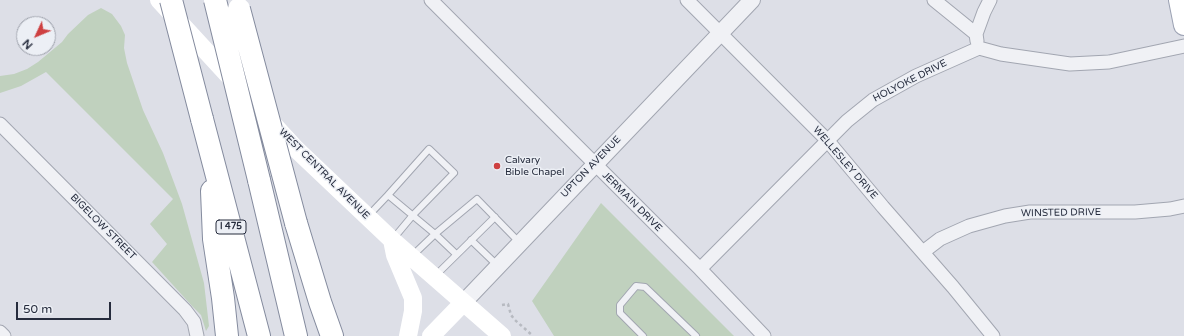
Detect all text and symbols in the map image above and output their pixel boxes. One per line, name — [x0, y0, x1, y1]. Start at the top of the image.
north arrow — [16, 16, 56, 56]
text: N — [20, 36, 35, 52]
street label: HOLYOKE DRIVE — [871, 57, 949, 105]
street label: WELLESLEY DRIVE — [810, 124, 880, 202]
street label: WEST CENTRAL AVENUE — [276, 126, 372, 222]
street label: UPTON AVENUE — [558, 134, 624, 200]
place label: Calvary Bible Chapel — [505, 154, 565, 178]
marker: Calvary Bible Chapel — [492, 161, 502, 171]
street label: JERMAIN DRIVE — [600, 170, 664, 234]
street label: BIGELOW STREET — [68, 192, 138, 262]
street label: WINSTED DRIVE — [1021, 206, 1101, 220]
road number: I 475 — [216, 220, 246, 234]
scale bar — [18, 294, 113, 320]
text: 50 m — [23, 302, 52, 316]

